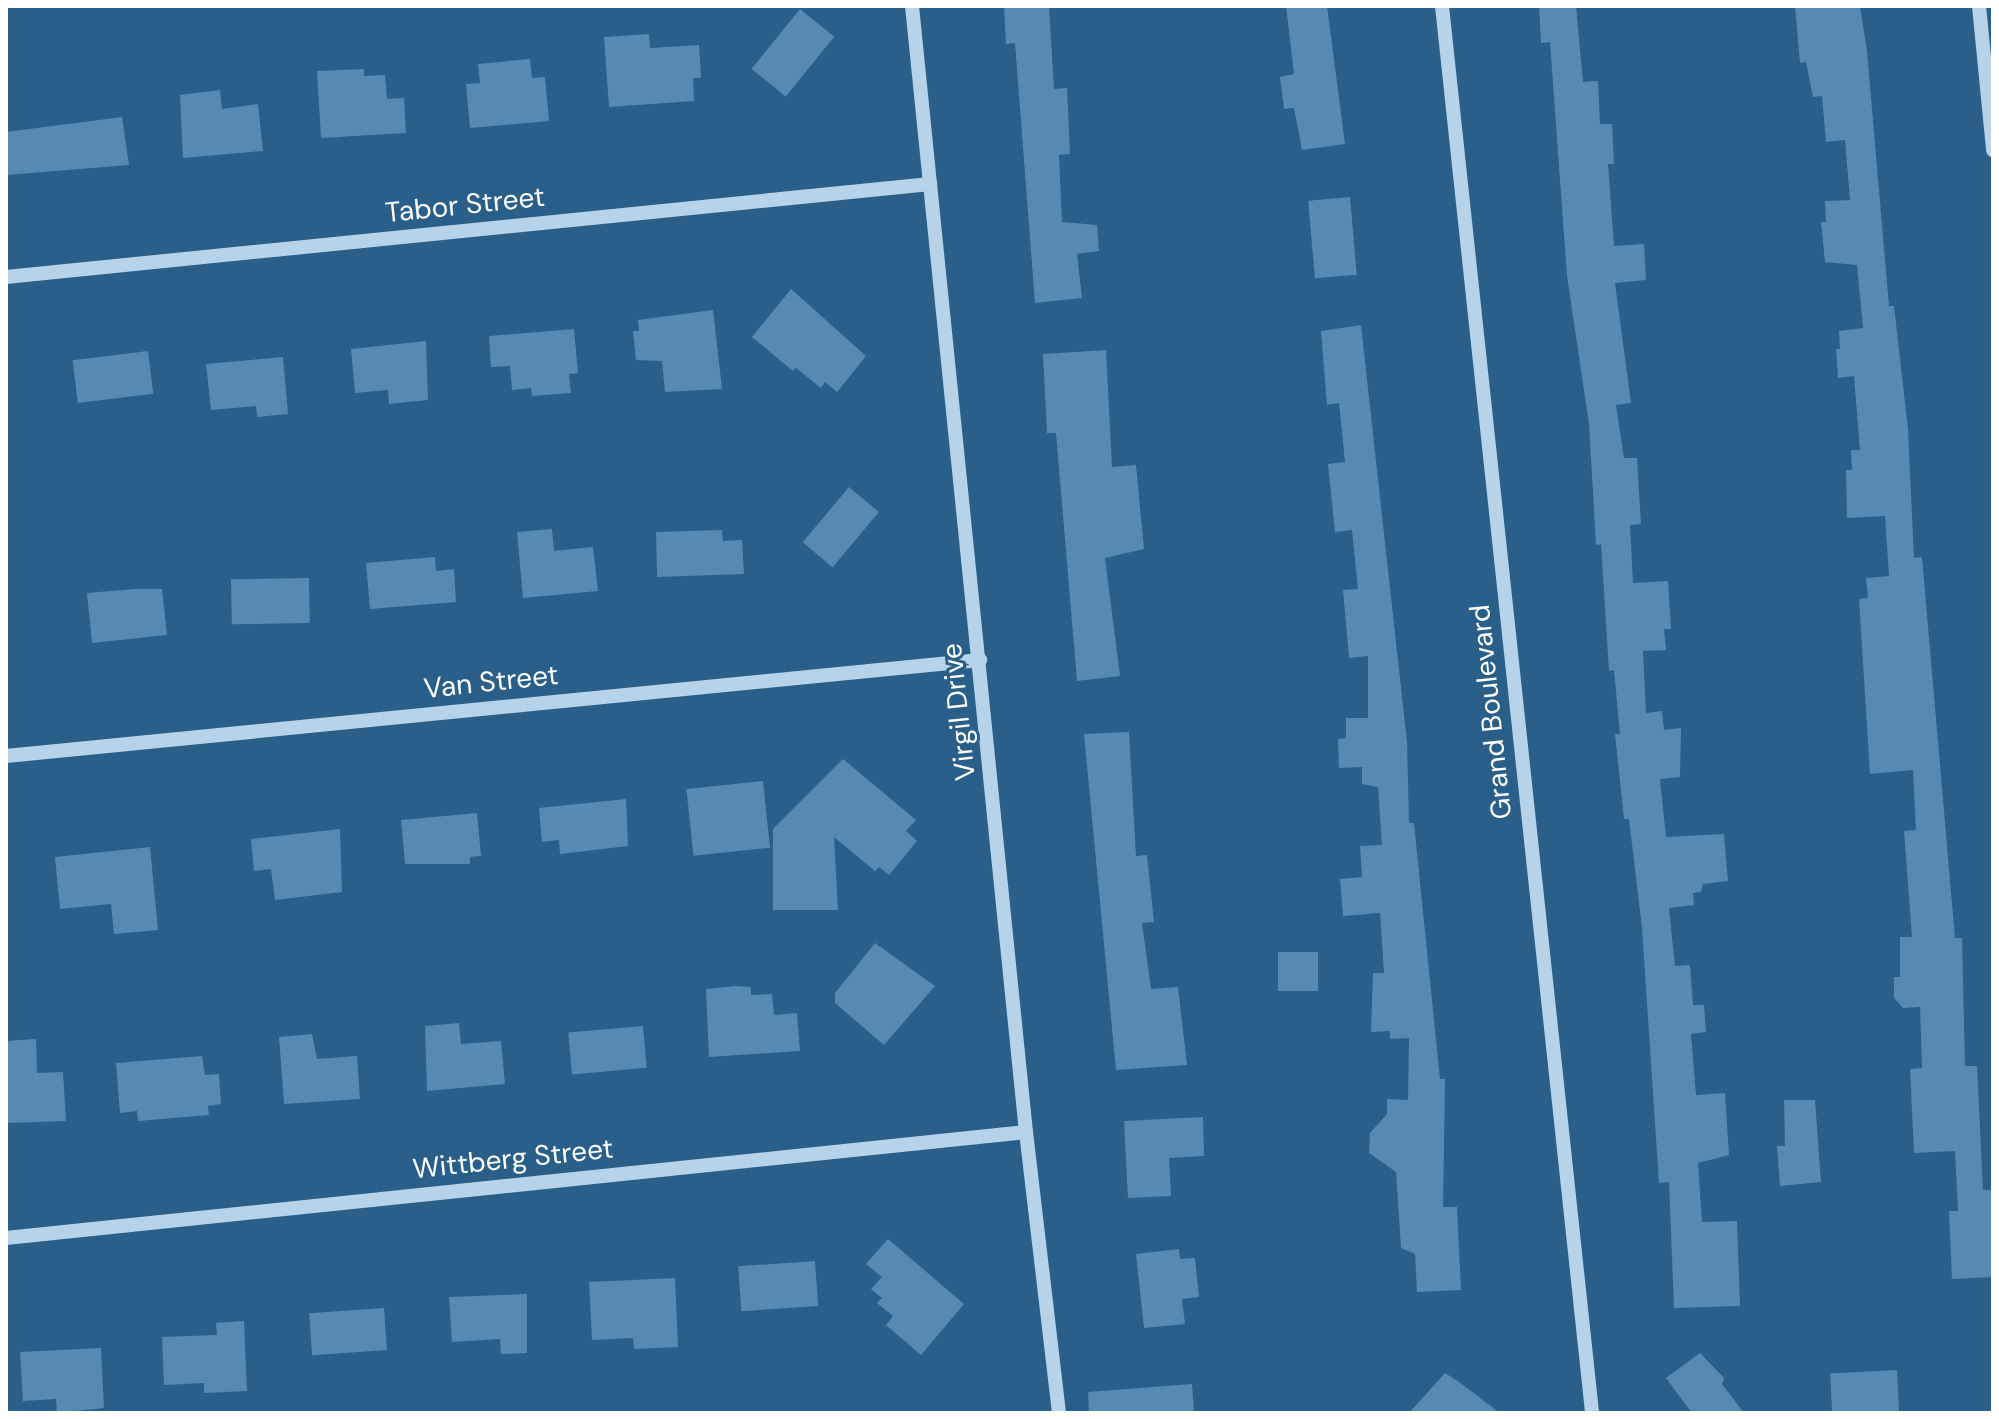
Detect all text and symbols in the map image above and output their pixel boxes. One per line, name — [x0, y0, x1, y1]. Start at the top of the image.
street label: Tabor Street — [384, 180, 546, 230]
street label: Grand Boulevard — [1463, 603, 1519, 821]
street label: Virgil Drive — [935, 642, 983, 782]
street label: Van Street — [422, 658, 560, 706]
street label: Wittberg Street — [411, 1132, 615, 1186]

